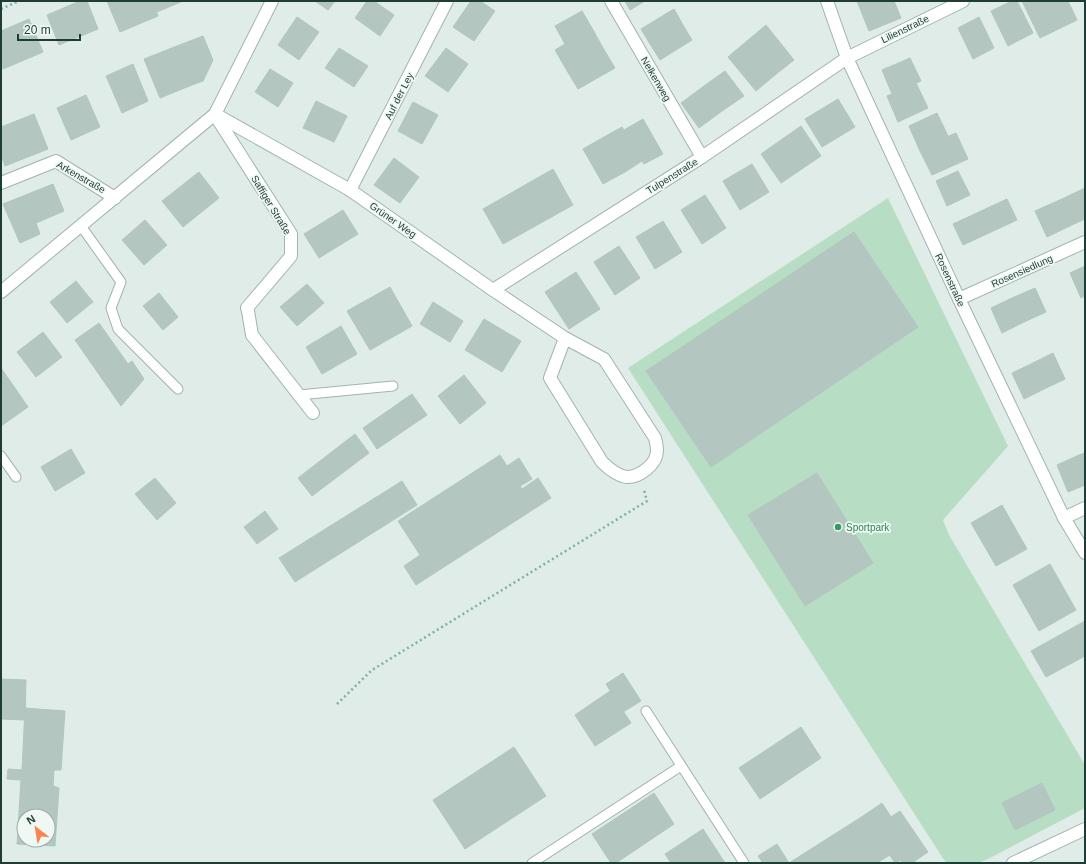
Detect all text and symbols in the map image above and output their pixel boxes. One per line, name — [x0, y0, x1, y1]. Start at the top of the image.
street label: Lilienstraße — [879, 13, 931, 45]
scale bar — [18, 16, 80, 42]
text: 20 m — [24, 23, 51, 37]
street label: Nelkenweg — [639, 55, 673, 103]
street label: Auf der Ley — [382, 71, 416, 121]
street label: Tulpenstraße — [644, 156, 700, 196]
street label: Arkenstraße — [55, 159, 108, 196]
street label: Saffiger Straße — [249, 173, 293, 237]
street label: Grüner Weg — [368, 200, 418, 240]
street label: Rosenstraße — [933, 252, 967, 309]
street label: Rosensiedlung — [990, 253, 1054, 289]
marker: Sportpark — [833, 522, 843, 532]
place label: Sportpark — [846, 522, 890, 533]
north arrow — [16, 808, 56, 848]
text: N — [24, 812, 37, 827]

